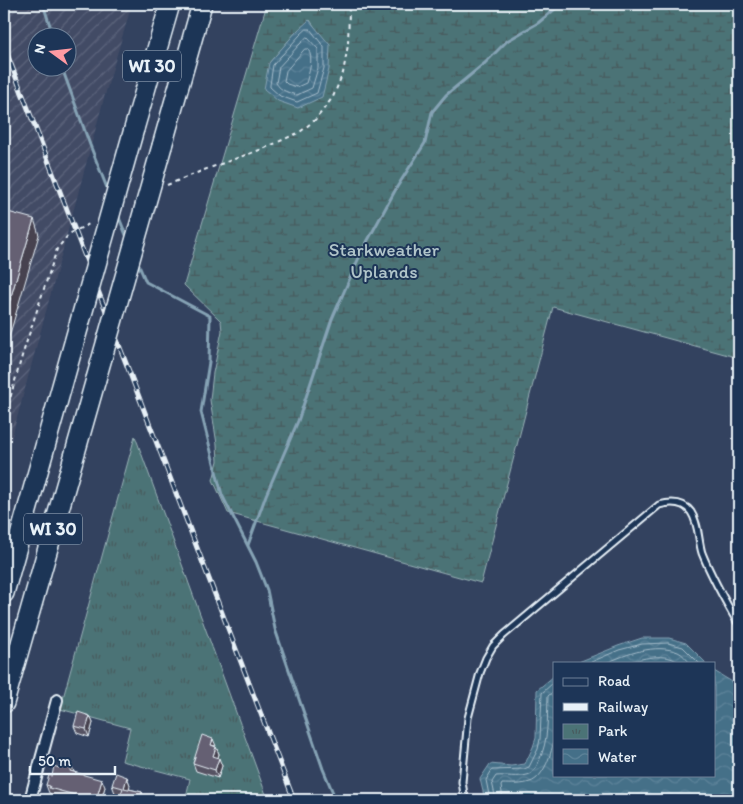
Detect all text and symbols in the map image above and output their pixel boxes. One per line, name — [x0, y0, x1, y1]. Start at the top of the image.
north arrow — [28, 28, 78, 78]
text: N — [30, 42, 49, 56]
road number: WI 30 — [123, 50, 181, 82]
park label: Starkweather Uplands — [329, 238, 440, 283]
road number: WI 30 — [24, 514, 82, 544]
legend — [553, 662, 716, 776]
text: Road — [598, 672, 631, 690]
text: Railway — [598, 698, 648, 716]
text: Park — [598, 722, 628, 740]
scale bar — [30, 744, 115, 776]
text: Water — [598, 748, 637, 766]
text: 50 m — [38, 752, 71, 770]

